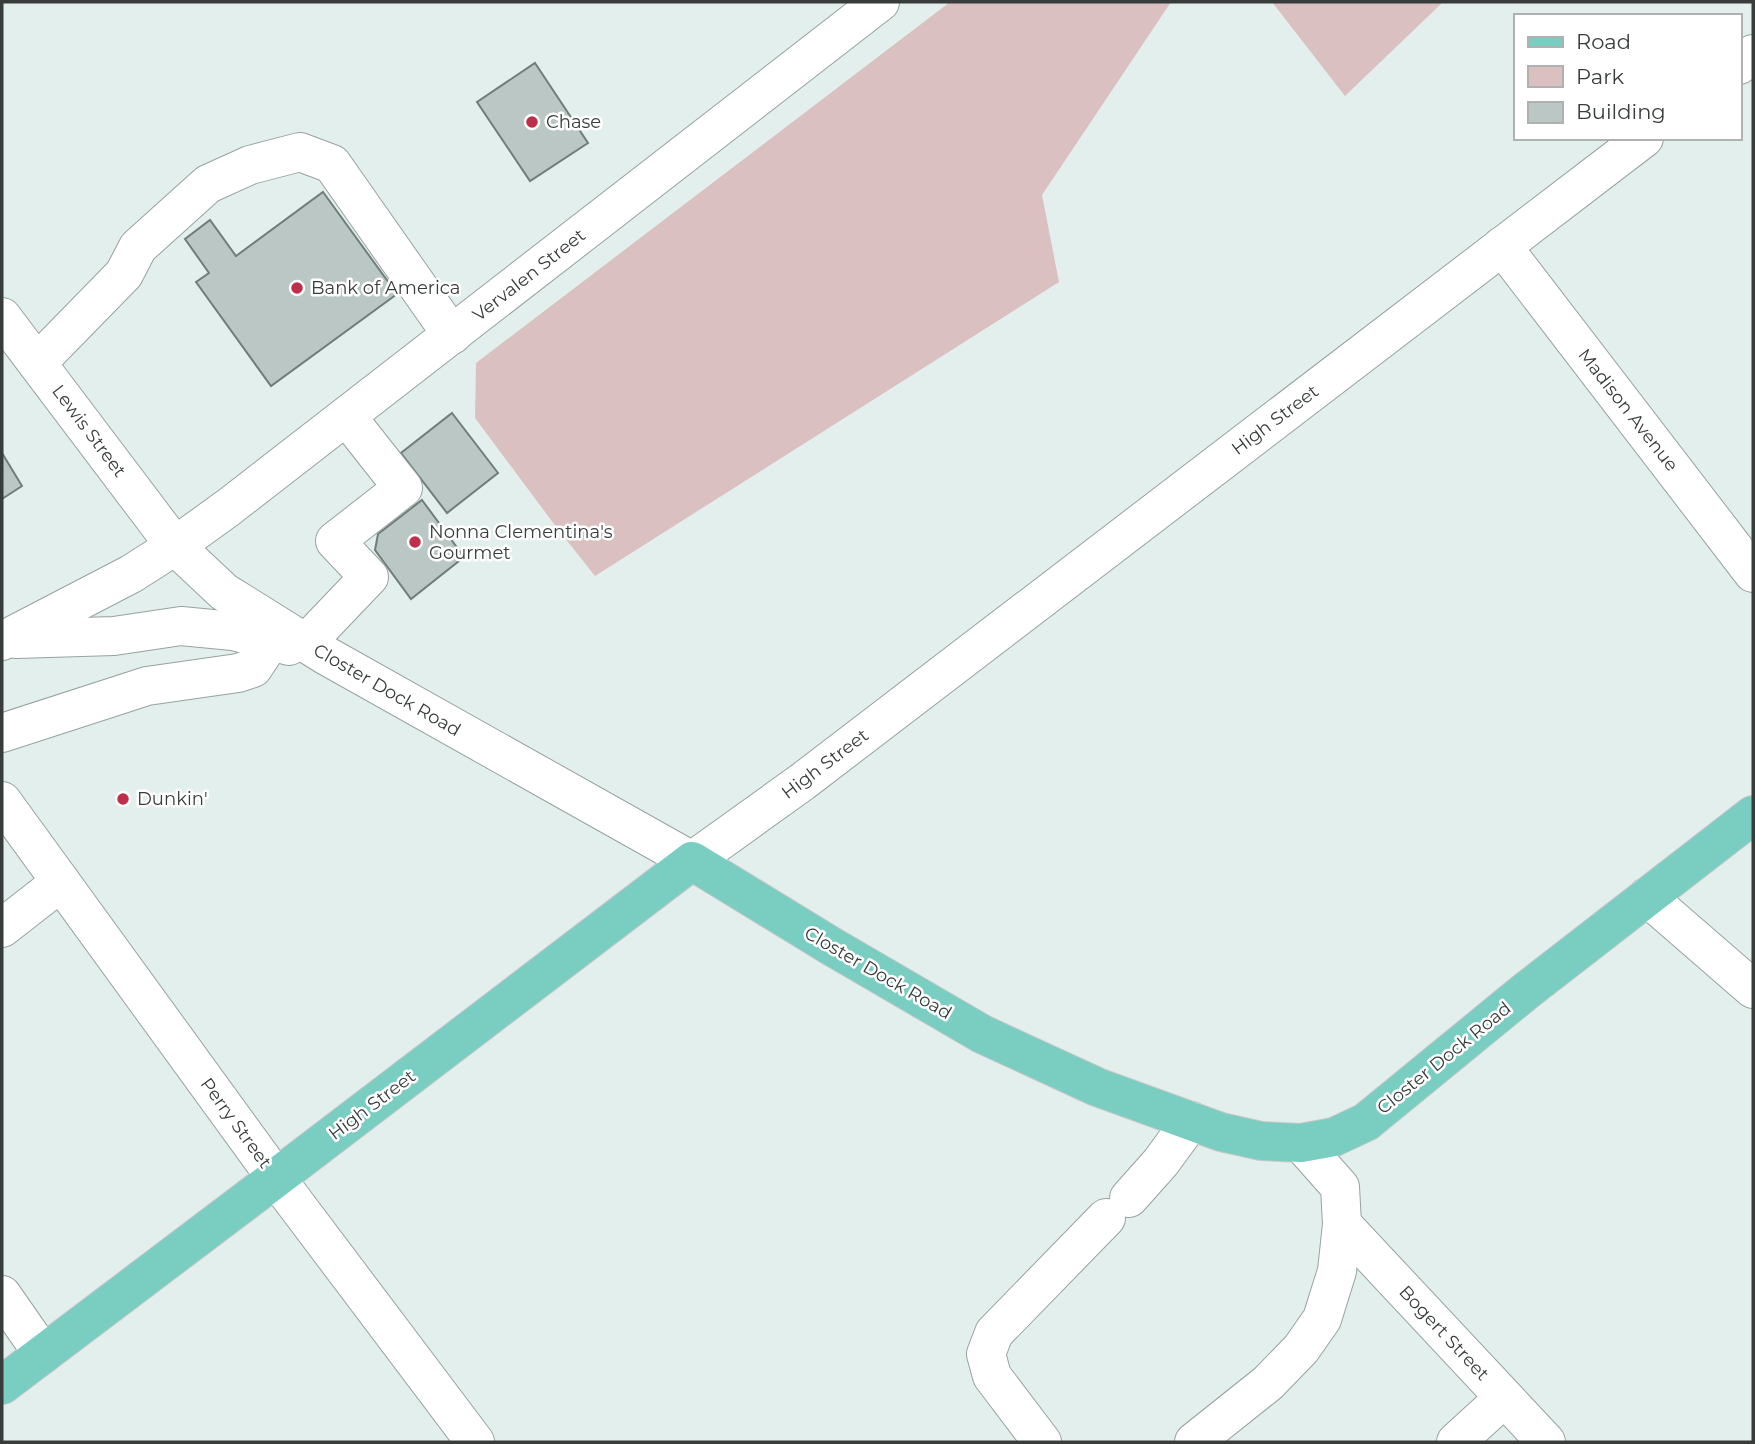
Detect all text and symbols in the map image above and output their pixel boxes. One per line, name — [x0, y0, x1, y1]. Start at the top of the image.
legend — [1514, 14, 1741, 140]
text: Road — [1576, 29, 1631, 54]
text: Park — [1576, 64, 1624, 89]
text: Building — [1576, 99, 1666, 124]
place label: Chase — [546, 111, 601, 133]
marker: Chase — [524, 114, 540, 130]
street label: Vervalen Street — [468, 224, 590, 326]
place label: Bank of America — [311, 277, 461, 299]
marker: Bank of America — [289, 280, 305, 296]
street label: Madison Avenue — [1573, 344, 1683, 476]
street label: High Street — [1227, 380, 1323, 460]
street label: Lewis Street — [47, 381, 131, 481]
place label: Nonna Clementina's Gourmet — [429, 521, 613, 564]
marker: Nonna Clementina's Gourmet — [407, 534, 423, 550]
street label: Closter Dock Road — [310, 639, 464, 741]
street label: High Street — [777, 724, 873, 804]
place label: Dunkin' — [137, 788, 208, 810]
marker: Dunkin' — [115, 791, 131, 807]
street label: Closter Dock Road — [801, 922, 955, 1024]
street label: Closter Dock Road — [1373, 997, 1515, 1119]
street label: High Street — [324, 1065, 420, 1145]
street label: Perry Street — [196, 1073, 276, 1173]
street label: Bogert Street — [1394, 1281, 1494, 1385]

